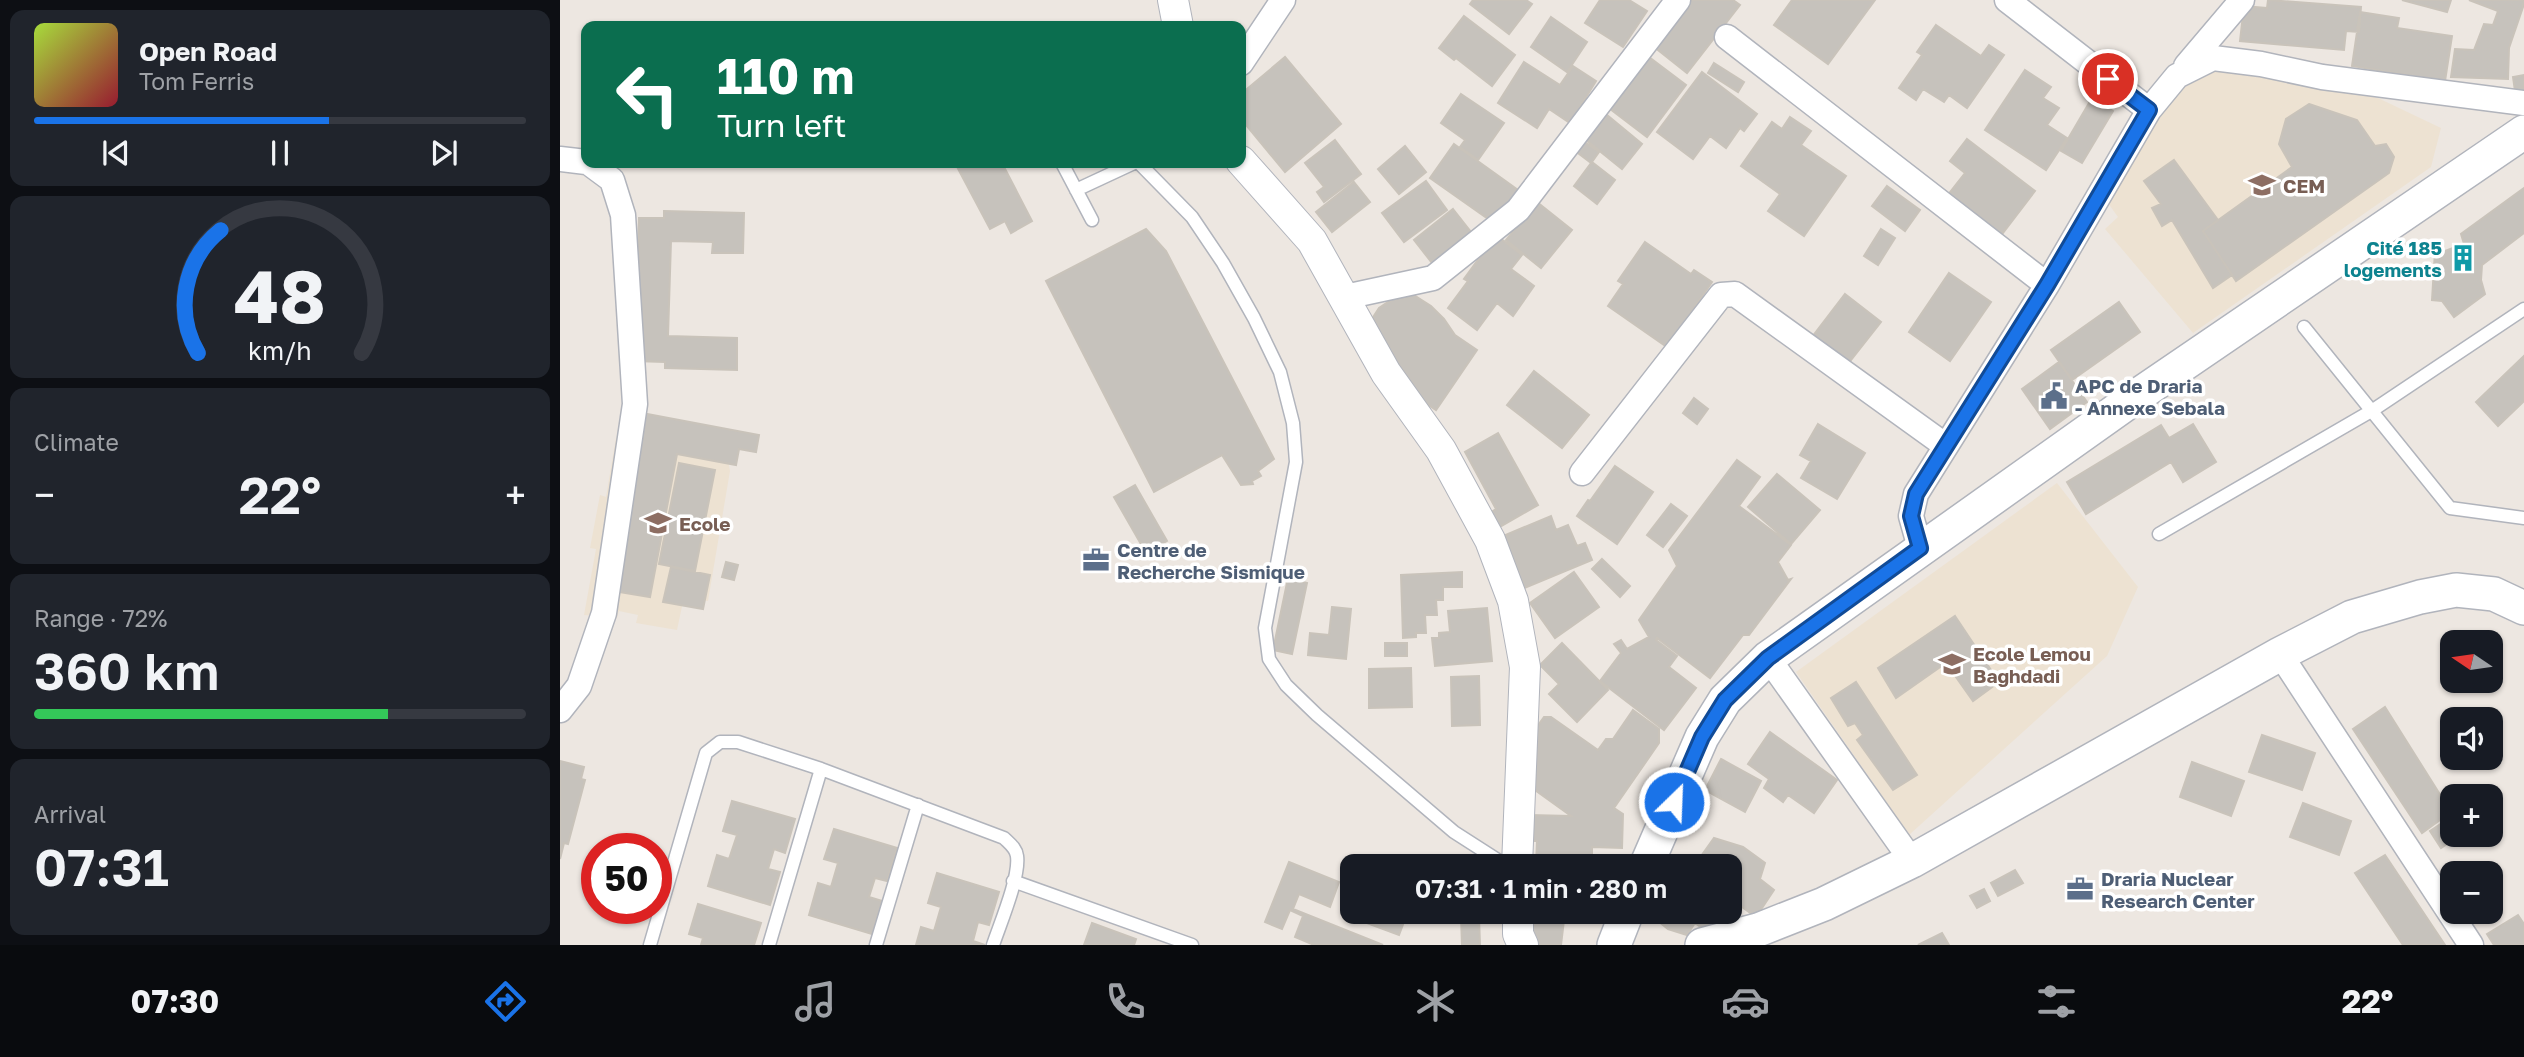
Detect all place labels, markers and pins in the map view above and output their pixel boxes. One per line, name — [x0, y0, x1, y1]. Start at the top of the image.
pin — [2078, 49, 2138, 109]
school or university icon: CEM — [2247, 170, 2277, 200]
place label: CEM — [2283, 174, 2325, 197]
place label: Cité 185 logements — [2344, 236, 2442, 281]
building icon: Cité 185 logements — [2448, 243, 2478, 273]
place label: APC de Draria - Annexe Sebala — [2075, 374, 2225, 419]
public building icon: APC de Draria - Annexe Sebala — [2039, 381, 2069, 411]
school or university icon: Ecole — [643, 508, 673, 538]
place label: Ecole — [679, 512, 731, 535]
place label: Centre de Recherche Sismique — [1117, 538, 1305, 583]
office icon: Centre de Recherche Sismique — [1081, 545, 1111, 575]
place label: Ecole Lemou Baghdadi — [1973, 642, 2091, 687]
school or university icon: Ecole Lemou Baghdadi — [1937, 649, 1967, 679]
place label: Draria Nuclear Research Center — [2101, 867, 2255, 912]
office icon: Draria Nuclear Research Center — [2065, 874, 2095, 904]

